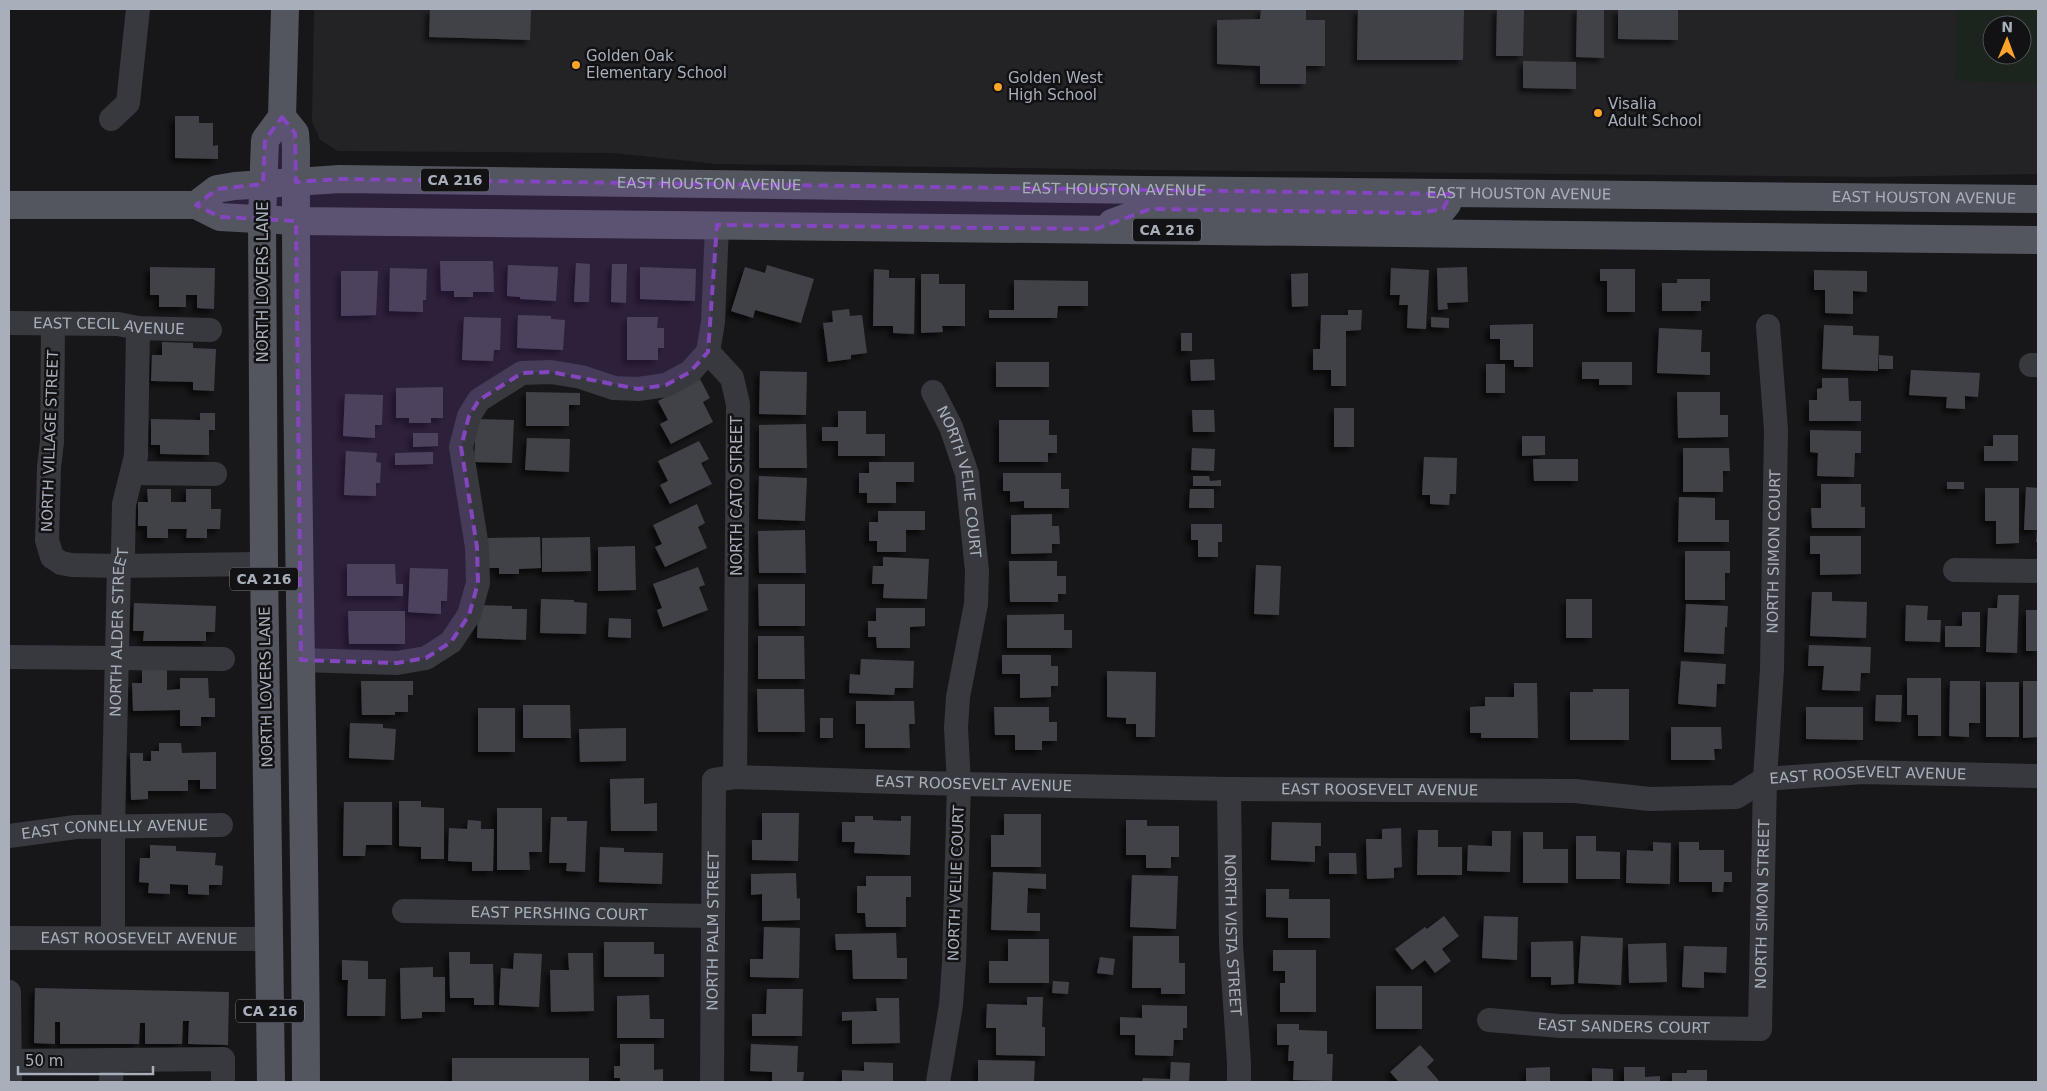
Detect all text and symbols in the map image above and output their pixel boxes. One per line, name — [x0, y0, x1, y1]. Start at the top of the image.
north arrow — [1982, 15, 2032, 65]
text: N — [2001, 19, 2013, 35]
place label: Golden Oak Elementary School — [586, 47, 727, 82]
marker: Golden Oak Elementary School — [570, 59, 582, 71]
place label: Golden West High School — [1008, 69, 1103, 104]
marker: Golden West High School — [992, 81, 1004, 93]
place label: Visalia Adult School — [1608, 95, 1702, 130]
marker: Visalia Adult School — [1592, 107, 1604, 119]
road number: CA 216 — [421, 168, 489, 192]
street label: EAST HOUSTON AVENUE — [617, 174, 802, 194]
street label: EAST HOUSTON AVENUE — [1022, 179, 1206, 200]
street label: EAST HOUSTON AVENUE — [1427, 184, 1611, 204]
street label: EAST HOUSTON AVENUE — [1832, 188, 2016, 208]
street label: NORTH LOVERS LANE — [254, 201, 272, 363]
road number: CA 216 — [1133, 218, 1201, 242]
street label: EAST CECIL AVENUE — [33, 314, 185, 338]
street label: NORTH VILLAGE STREET — [38, 349, 62, 532]
street label: NORTH VELIE COURT — [933, 403, 985, 559]
street label: NORTH CATO STREET — [728, 415, 746, 576]
street label: NORTH SIMON COURT — [1764, 469, 1784, 634]
street label: NORTH ALDER STREET — [107, 547, 132, 717]
road number: CA 216 — [230, 568, 298, 590]
street label: NORTH LOVERS LANE — [256, 606, 276, 768]
street label: EAST ROOSEVELT AVENUE — [1769, 763, 1967, 788]
street label: EAST ROOSEVELT AVENUE — [875, 772, 1072, 795]
street label: EAST ROOSEVELT AVENUE — [1281, 780, 1478, 799]
street label: NORTH VELIE COURT — [944, 804, 968, 961]
street label: EAST CONNELLY AVENUE — [20, 816, 208, 843]
street label: NORTH SIMON STREET — [1752, 818, 1773, 989]
street label: NORTH PALM STREET — [703, 850, 723, 1011]
street label: NORTH VISTA STREET — [1221, 854, 1245, 1017]
street label: EAST PERSHING COURT — [470, 903, 648, 924]
street label: EAST ROOSEVELT AVENUE — [40, 929, 238, 948]
road number: CA 216 — [236, 999, 304, 1022]
street label: EAST SANDERS COURT — [1537, 1015, 1711, 1037]
scale bar — [18, 1044, 152, 1076]
text: 50 m — [25, 1052, 63, 1070]

